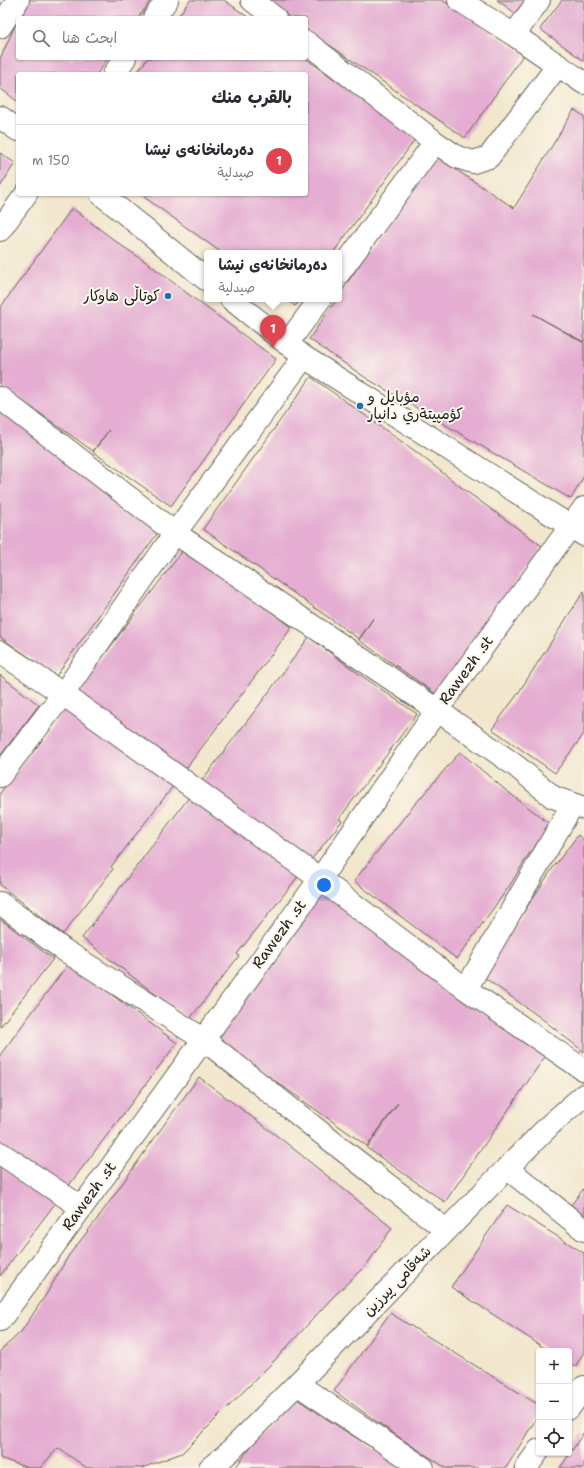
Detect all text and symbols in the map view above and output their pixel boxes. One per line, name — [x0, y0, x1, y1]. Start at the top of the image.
search box — [16, 16, 308, 60]
icon: search — [30, 27, 52, 49]
text: ابحث هنا — [62, 28, 117, 48]
text: بالقرب منك — [212, 86, 292, 108]
text: دەرمانخانەی نیشا — [145, 140, 254, 160]
text: 150 m — [32, 152, 70, 169]
text: 1 — [276, 152, 282, 169]
text: صيدلية — [217, 164, 254, 181]
popup — [204, 250, 342, 302]
text: دەرمانخانەی نیشا — [219, 255, 327, 275]
text: صيدلية — [219, 279, 255, 296]
place label: کوتاڵی هاوکار — [83, 285, 160, 306]
marker: کوتاڵی هاوکار — [163, 291, 173, 301]
pin: 1 — [260, 315, 286, 348]
place label: مؤبايل و كؤمپيتةري دانيار — [367, 387, 463, 425]
marker: مؤبايل و كؤمپيتةري دانيار — [355, 401, 365, 411]
street label: Rawezh .st — [434, 632, 498, 708]
your location — [314, 875, 334, 895]
street label: Rawezh .st — [247, 896, 311, 972]
street label: Rawezh .st — [57, 1158, 121, 1234]
street label: شەقامی پیرزین — [358, 1242, 436, 1320]
map controls — [536, 1348, 572, 1456]
button: + — [536, 1348, 572, 1384]
button: − — [536, 1384, 572, 1420]
button: locate — [536, 1420, 572, 1456]

